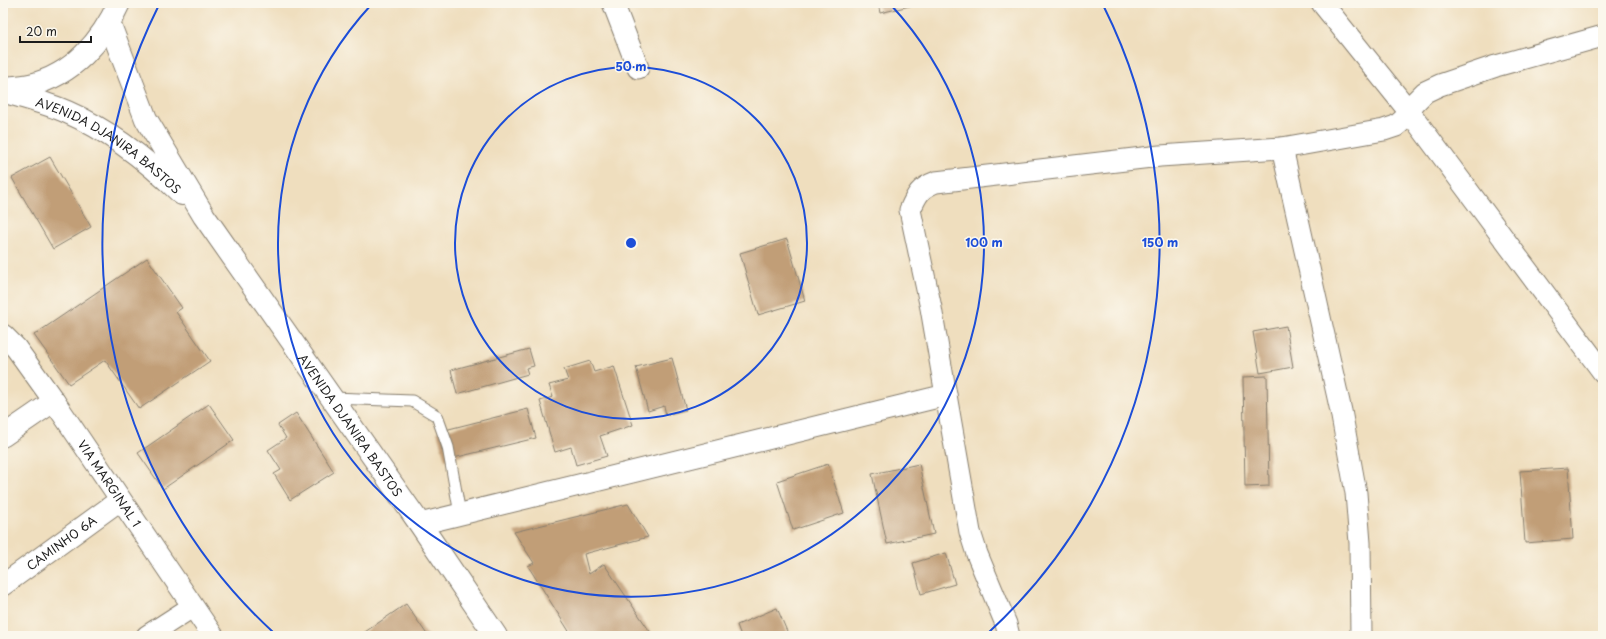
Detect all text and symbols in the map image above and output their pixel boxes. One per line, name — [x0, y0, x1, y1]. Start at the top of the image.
scale bar — [20, 18, 91, 44]
text: 20 m — [26, 22, 57, 40]
text: 50 m — [615, 57, 647, 75]
street label: AVENIDA DJANIRA BASTOS — [34, 92, 185, 198]
text: 100 m — [965, 233, 1003, 251]
text: 150 m — [1142, 233, 1178, 251]
centre of rings — [624, 236, 638, 250]
street label: AVENIDA DJANIRA BASTOS — [294, 350, 407, 500]
street label: VIA MARGINAL 1 — [74, 436, 146, 530]
street label: CAMINHO 6A — [22, 511, 100, 574]

